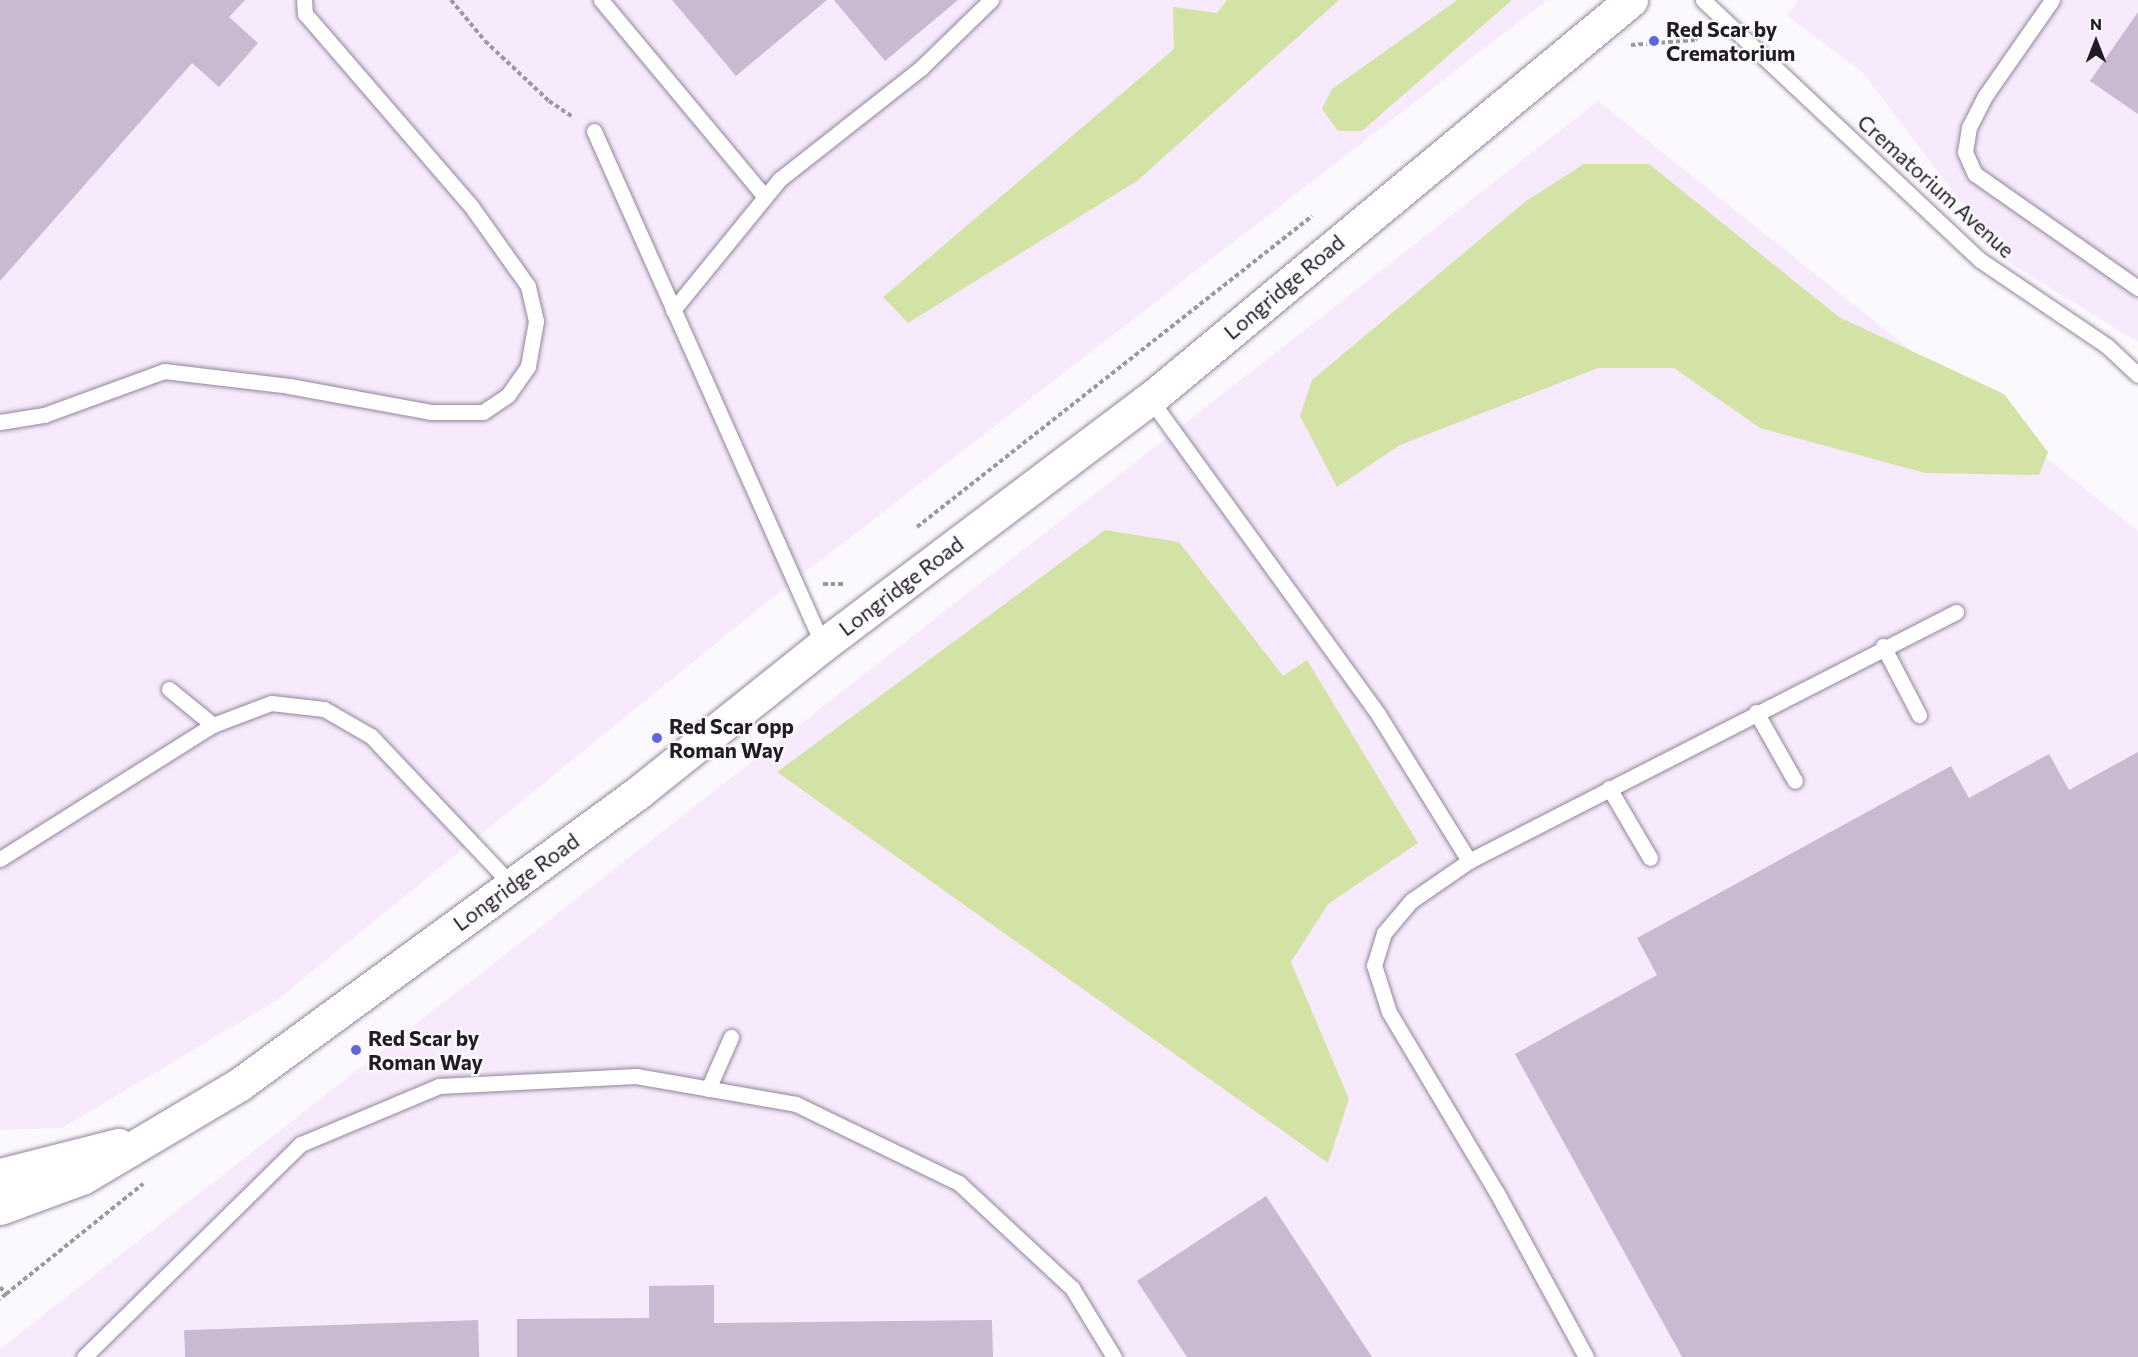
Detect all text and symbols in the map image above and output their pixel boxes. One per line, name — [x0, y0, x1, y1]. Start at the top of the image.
north arrow — [2066, 12, 2126, 72]
text: N — [2090, 14, 2102, 33]
place label: Red Scar by Crematorium — [1666, 16, 1795, 66]
marker: Red Scar by Crematorium — [1647, 34, 1661, 48]
street label: Crematorium Avenue — [1853, 109, 2019, 263]
street label: Longridge Road — [1219, 229, 1349, 345]
street label: Longridge Road — [834, 531, 968, 641]
place label: Red Scar opp Roman Way — [669, 713, 794, 763]
marker: Red Scar opp Roman Way — [650, 731, 664, 745]
street label: Longridge Road — [448, 828, 584, 936]
place label: Red Scar by Roman Way — [368, 1025, 483, 1075]
marker: Red Scar by Roman Way — [349, 1043, 363, 1057]

